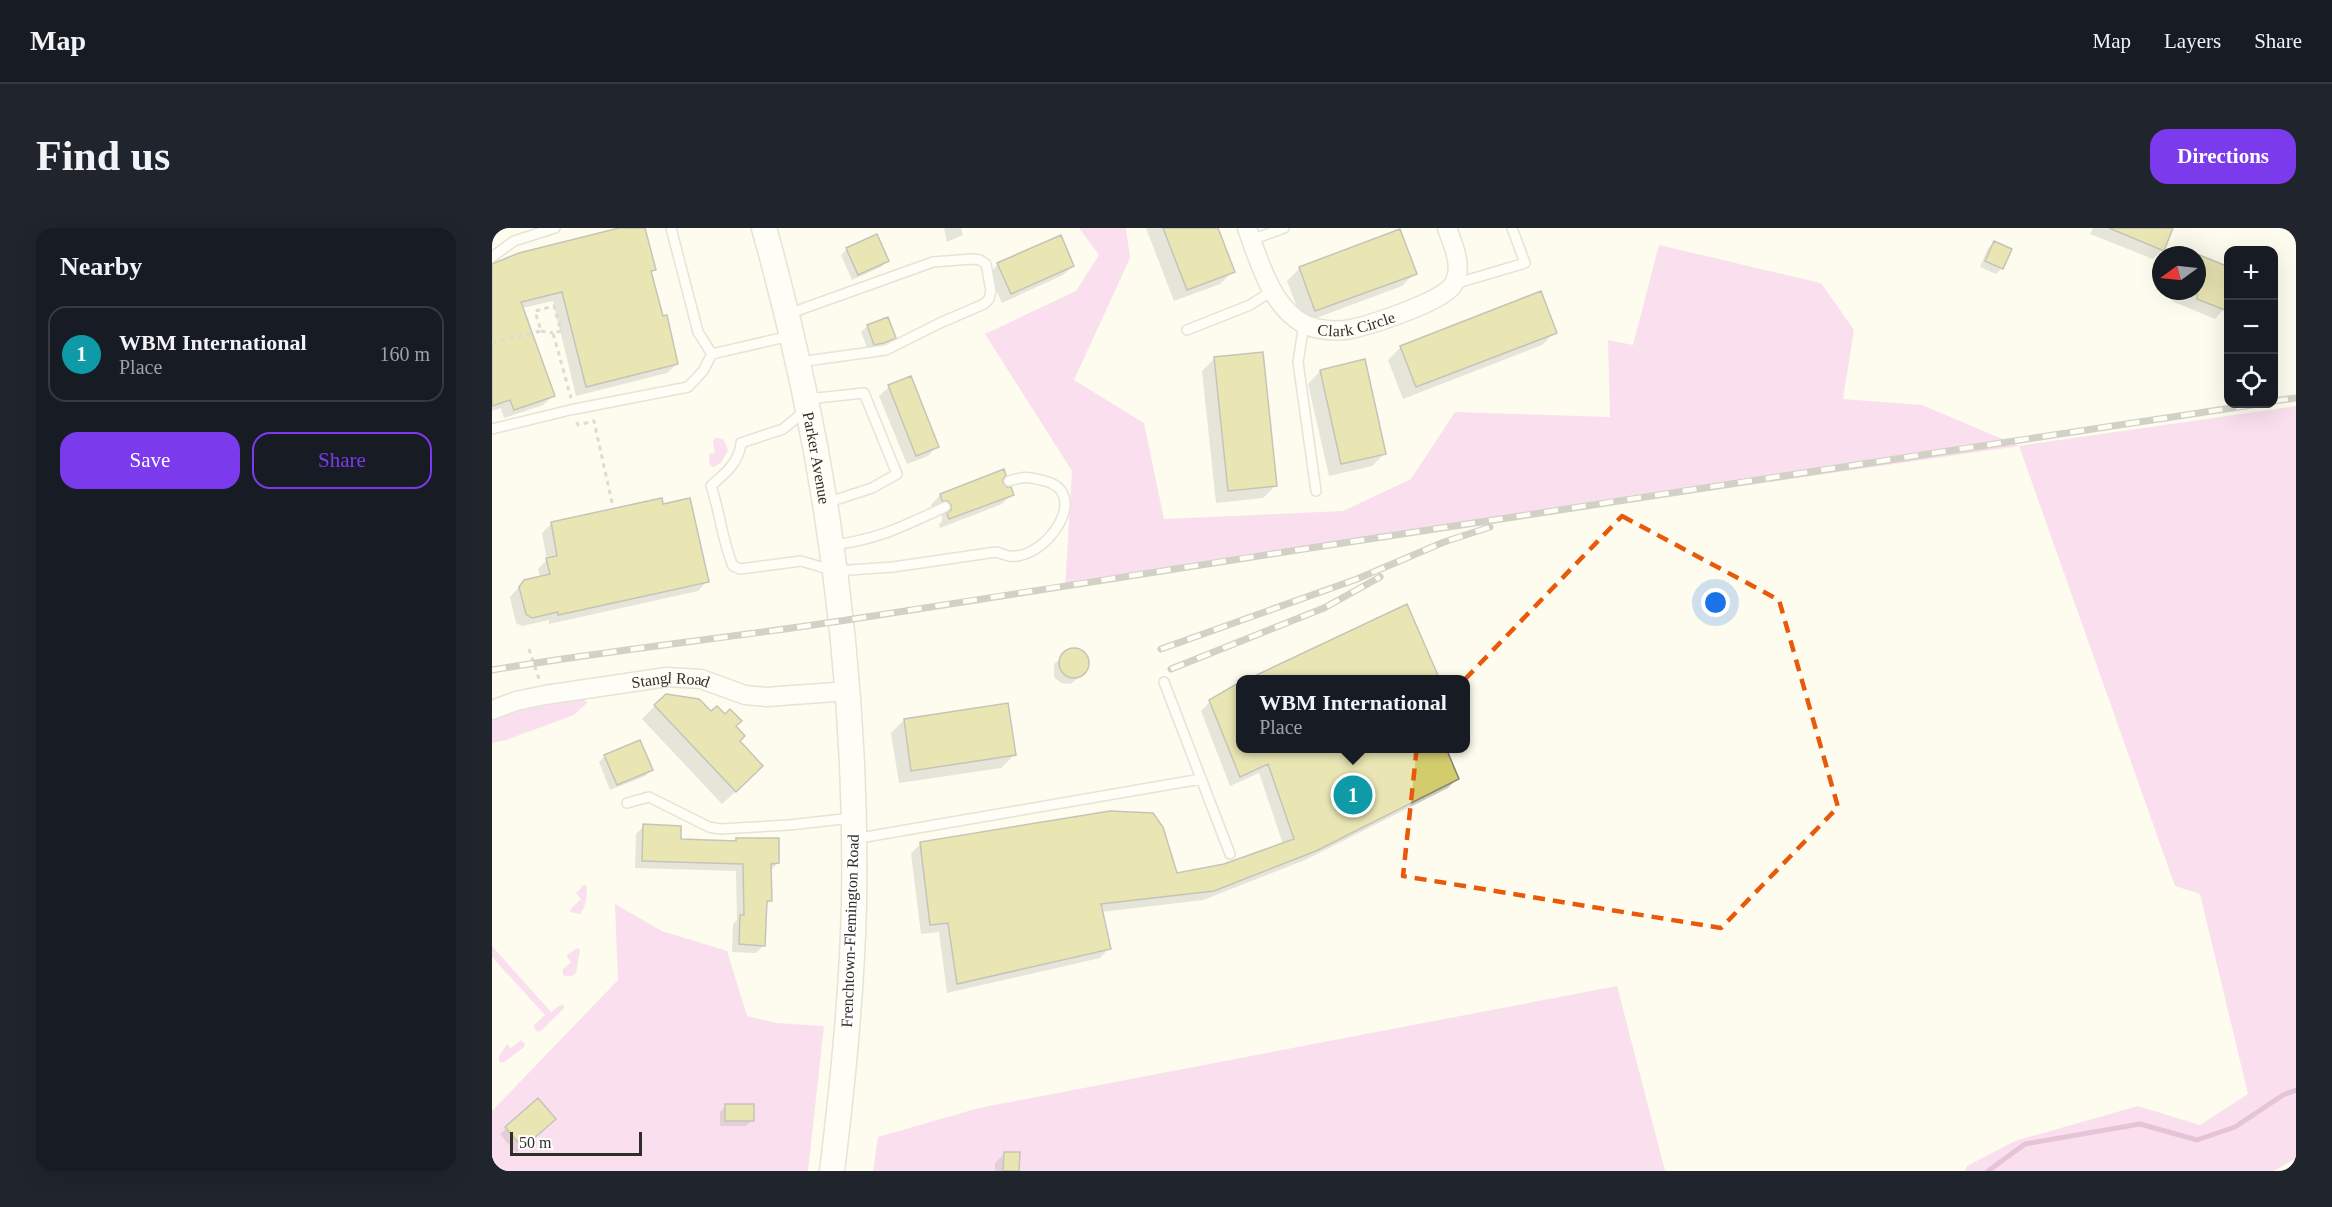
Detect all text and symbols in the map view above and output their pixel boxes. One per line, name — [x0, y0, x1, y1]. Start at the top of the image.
text: Map — [30, 25, 86, 56]
text: Map — [2093, 29, 2131, 53]
text: Layers — [2164, 29, 2221, 53]
text: Share — [2254, 29, 2302, 53]
button: Directions — [2150, 129, 2296, 184]
text: Find us — [36, 133, 170, 179]
north arrow — [2152, 246, 2206, 300]
map controls — [2224, 246, 2278, 408]
button: + — [2224, 246, 2278, 300]
text: Nearby — [60, 252, 142, 281]
button: − — [2224, 300, 2278, 354]
street label: Clark Circle — [1317, 308, 1397, 339]
text: WBM International — [119, 330, 307, 355]
text: 1 — [77, 343, 87, 365]
text: 160 m — [379, 343, 430, 365]
button: locate — [2224, 354, 2278, 408]
text: Place — [119, 356, 162, 378]
street label: Parker Avenue — [800, 410, 833, 505]
button: Save — [60, 432, 240, 489]
button: Share — [252, 432, 432, 489]
your location — [1701, 588, 1730, 617]
street label: Stangl Road — [630, 669, 712, 691]
popup — [1236, 675, 1470, 753]
text: WBM International — [1259, 690, 1447, 715]
text: Place — [1259, 716, 1303, 738]
pin: 1 — [1334, 772, 1372, 818]
street label: Frenchtown-Flemington Road — [838, 834, 863, 1028]
scale bar — [510, 1129, 642, 1156]
text: 50 m — [519, 1134, 551, 1151]

